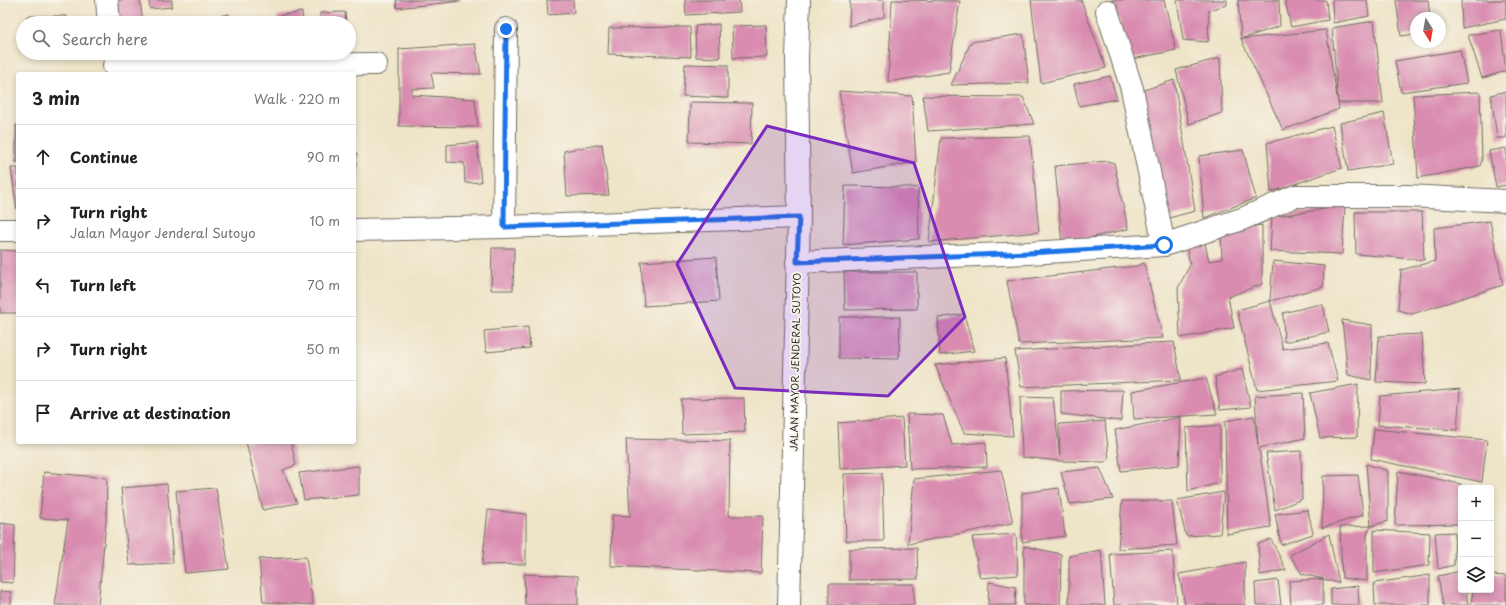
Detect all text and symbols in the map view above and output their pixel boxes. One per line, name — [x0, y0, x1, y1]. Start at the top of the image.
north arrow — [1410, 12, 1446, 48]
search box — [16, 16, 356, 60]
route end — [497, 20, 515, 38]
icon: search — [30, 27, 52, 49]
text: Search here — [62, 27, 148, 50]
text: 3 min — [32, 85, 80, 111]
text: Walk · 220 m — [254, 89, 340, 108]
text: Continue — [70, 145, 138, 168]
icon: ahead — [32, 146, 54, 168]
text: 90 m — [307, 147, 340, 166]
text: Turn right — [70, 200, 147, 223]
icon: right — [32, 210, 54, 232]
text: 10 m — [310, 211, 340, 230]
text: Jalan Mayor Jenderal Sutoyo — [70, 223, 255, 242]
route start — [1155, 236, 1173, 254]
text: Turn left — [70, 273, 136, 296]
street label: JALAN MAYOR JENDERAL SUTOYO — [785, 273, 804, 451]
icon: left — [32, 274, 54, 296]
text: 70 m — [307, 275, 340, 294]
text: Turn right — [70, 337, 147, 360]
icon: right — [32, 338, 54, 360]
text: 50 m — [306, 339, 340, 358]
text: Arrive at destination — [70, 401, 231, 424]
icon: arrive — [32, 402, 54, 424]
map controls — [1458, 485, 1494, 593]
button: + — [1458, 485, 1494, 521]
button: − — [1458, 521, 1494, 557]
button: layers — [1458, 557, 1494, 593]

